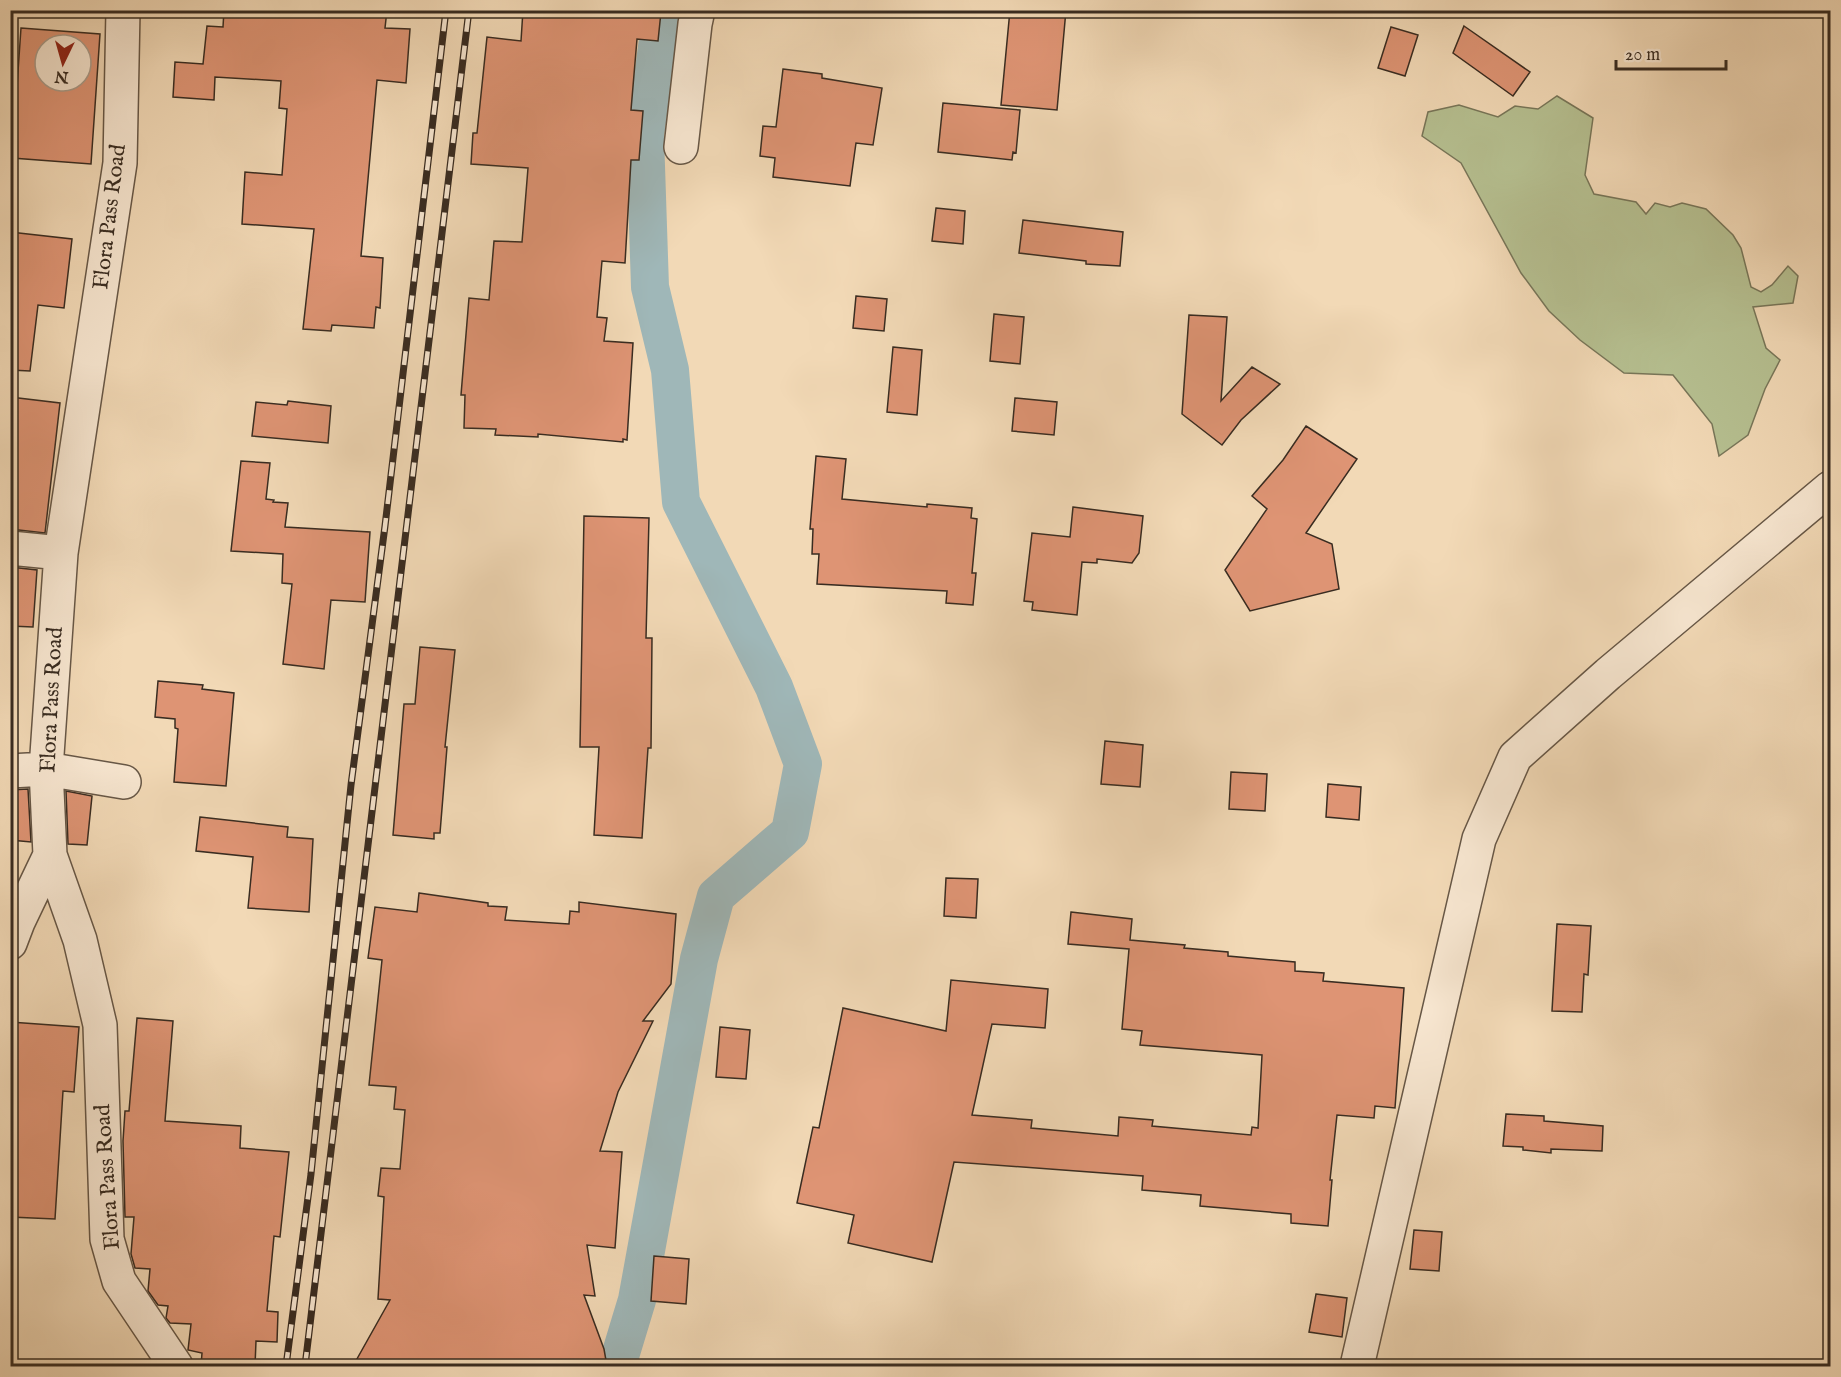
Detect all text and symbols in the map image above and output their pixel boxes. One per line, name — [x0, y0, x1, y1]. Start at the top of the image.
north arrow — [33, 33, 93, 93]
scale bar — [1616, 33, 1726, 71]
text: 20 m — [1625, 44, 1660, 67]
text: N — [54, 65, 71, 87]
street label: Flora Pass Road — [87, 143, 133, 291]
street label: Flora Pass Road — [34, 626, 70, 774]
street label: Flora Pass Road — [89, 1103, 127, 1251]

